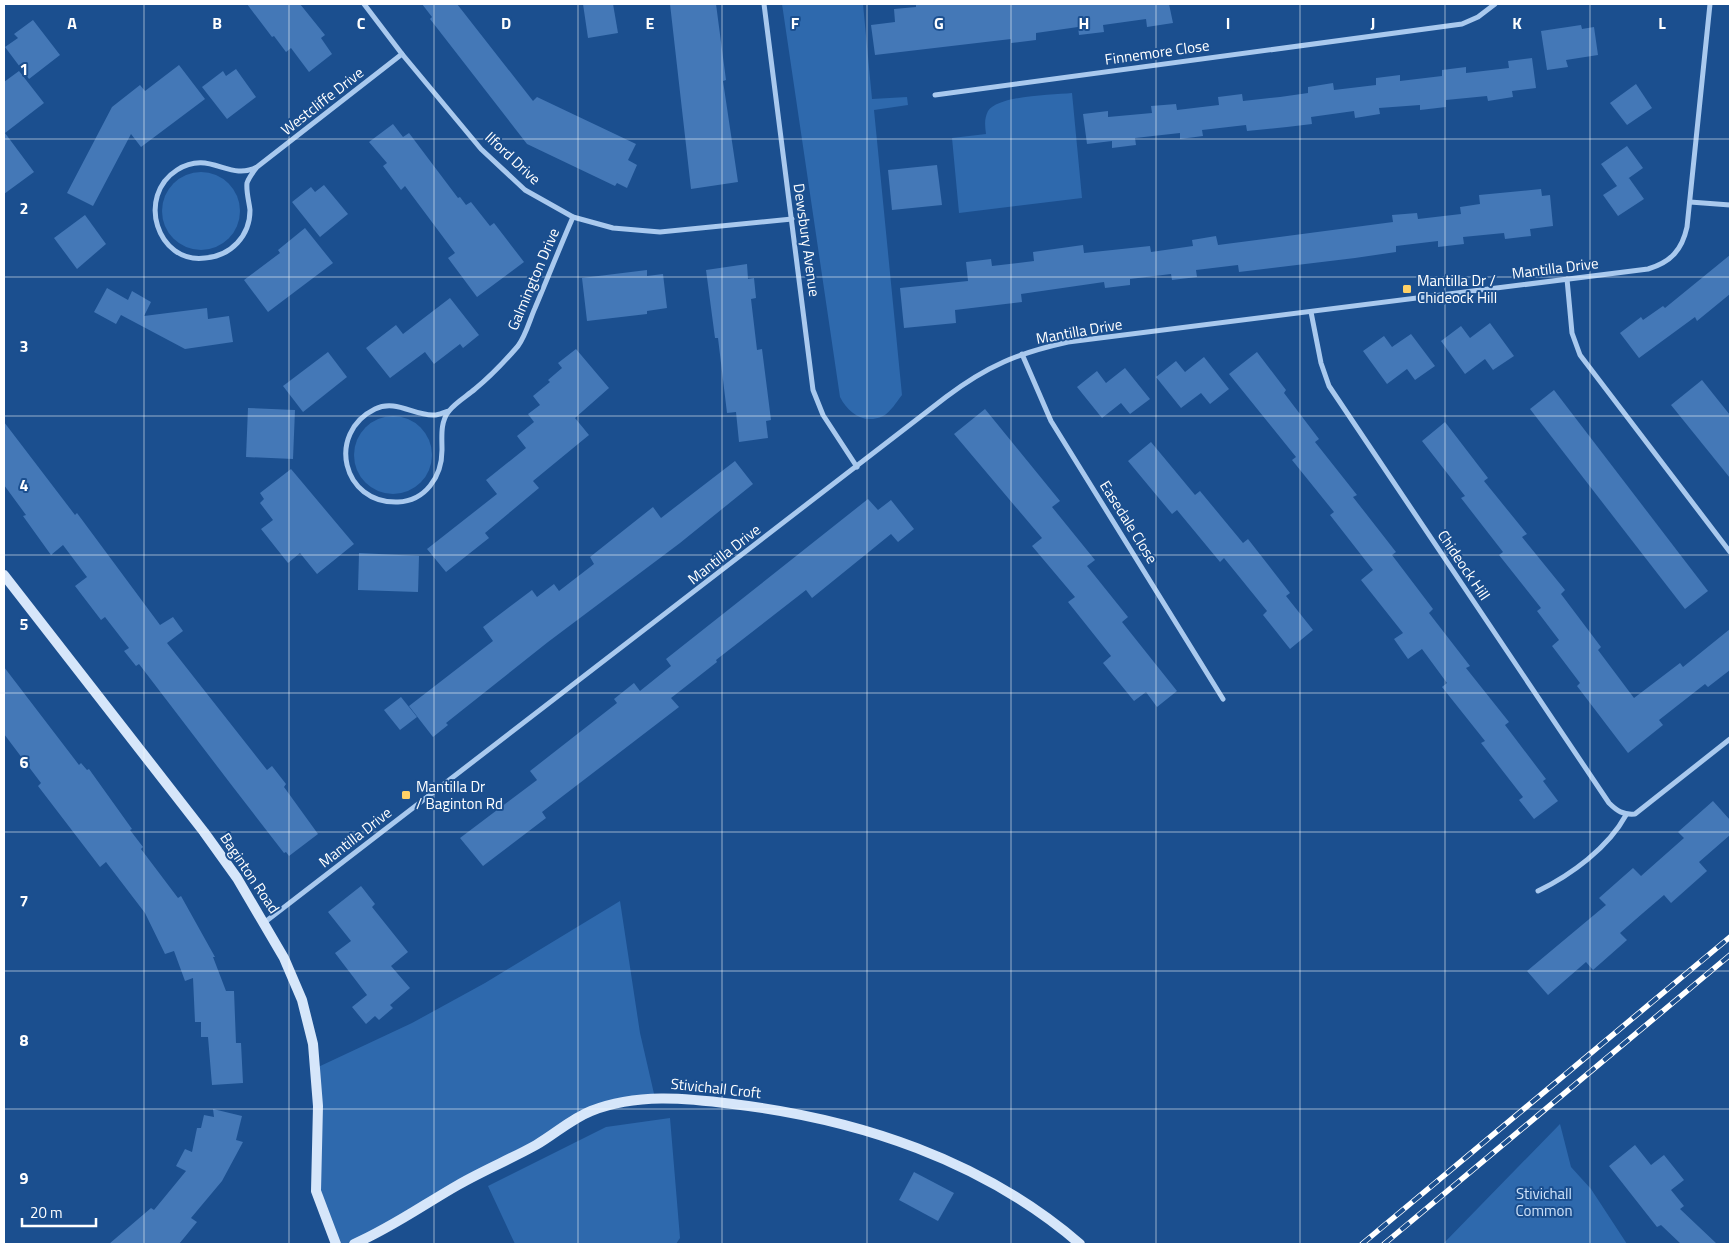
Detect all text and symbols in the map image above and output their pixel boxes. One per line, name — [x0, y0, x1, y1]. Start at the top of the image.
text: A — [67, 11, 77, 35]
text: B — [212, 11, 222, 35]
text: C — [357, 11, 366, 35]
text: D — [501, 11, 511, 35]
text: E — [646, 11, 655, 35]
text: F — [791, 11, 800, 35]
text: G — [934, 11, 944, 35]
text: H — [1079, 11, 1089, 35]
text: I — [1226, 11, 1230, 35]
text: J — [1371, 11, 1375, 35]
text: K — [1512, 11, 1522, 35]
text: L — [1658, 11, 1666, 35]
street label: Finnemore Close — [1103, 33, 1211, 71]
text: 1 — [20, 57, 28, 81]
street label: Westcliffe Drive — [276, 61, 368, 141]
street label: Ilford Drive — [480, 126, 546, 190]
street label: Dewsbury Avenue — [788, 182, 826, 298]
text: 2 — [20, 196, 28, 220]
street label: Galmington Drive — [501, 224, 565, 334]
street label: Mantilla Drive — [1510, 251, 1600, 285]
place label: Mantilla Dr / Chideock Hill — [1417, 269, 1497, 309]
marker: Mantilla Dr / Chideock Hill — [1401, 283, 1413, 295]
street label: Mantilla Drive — [1034, 312, 1124, 350]
text: 3 — [20, 334, 28, 358]
text: 4 — [20, 473, 29, 497]
street label: Easedale Close — [1094, 476, 1164, 568]
street label: Mantilla Drive — [683, 518, 765, 590]
street label: Chideock Hill — [1432, 525, 1496, 605]
text: 5 — [20, 612, 29, 636]
text: 6 — [20, 750, 29, 774]
place label: Mantilla Dr / Baginton Rd — [416, 775, 503, 815]
marker: Mantilla Dr / Baginton Rd — [400, 789, 412, 801]
street label: Mantilla Drive — [314, 801, 396, 873]
street label: Baginton Road — [215, 828, 285, 918]
text: 7 — [20, 889, 28, 913]
text: 8 — [20, 1028, 29, 1052]
street label: Stivichall Croft — [670, 1072, 763, 1104]
text: 9 — [20, 1166, 29, 1190]
park label: Stivichall Common — [1516, 1182, 1573, 1222]
scale bar — [22, 1196, 96, 1228]
text: 20 m — [30, 1201, 63, 1224]

